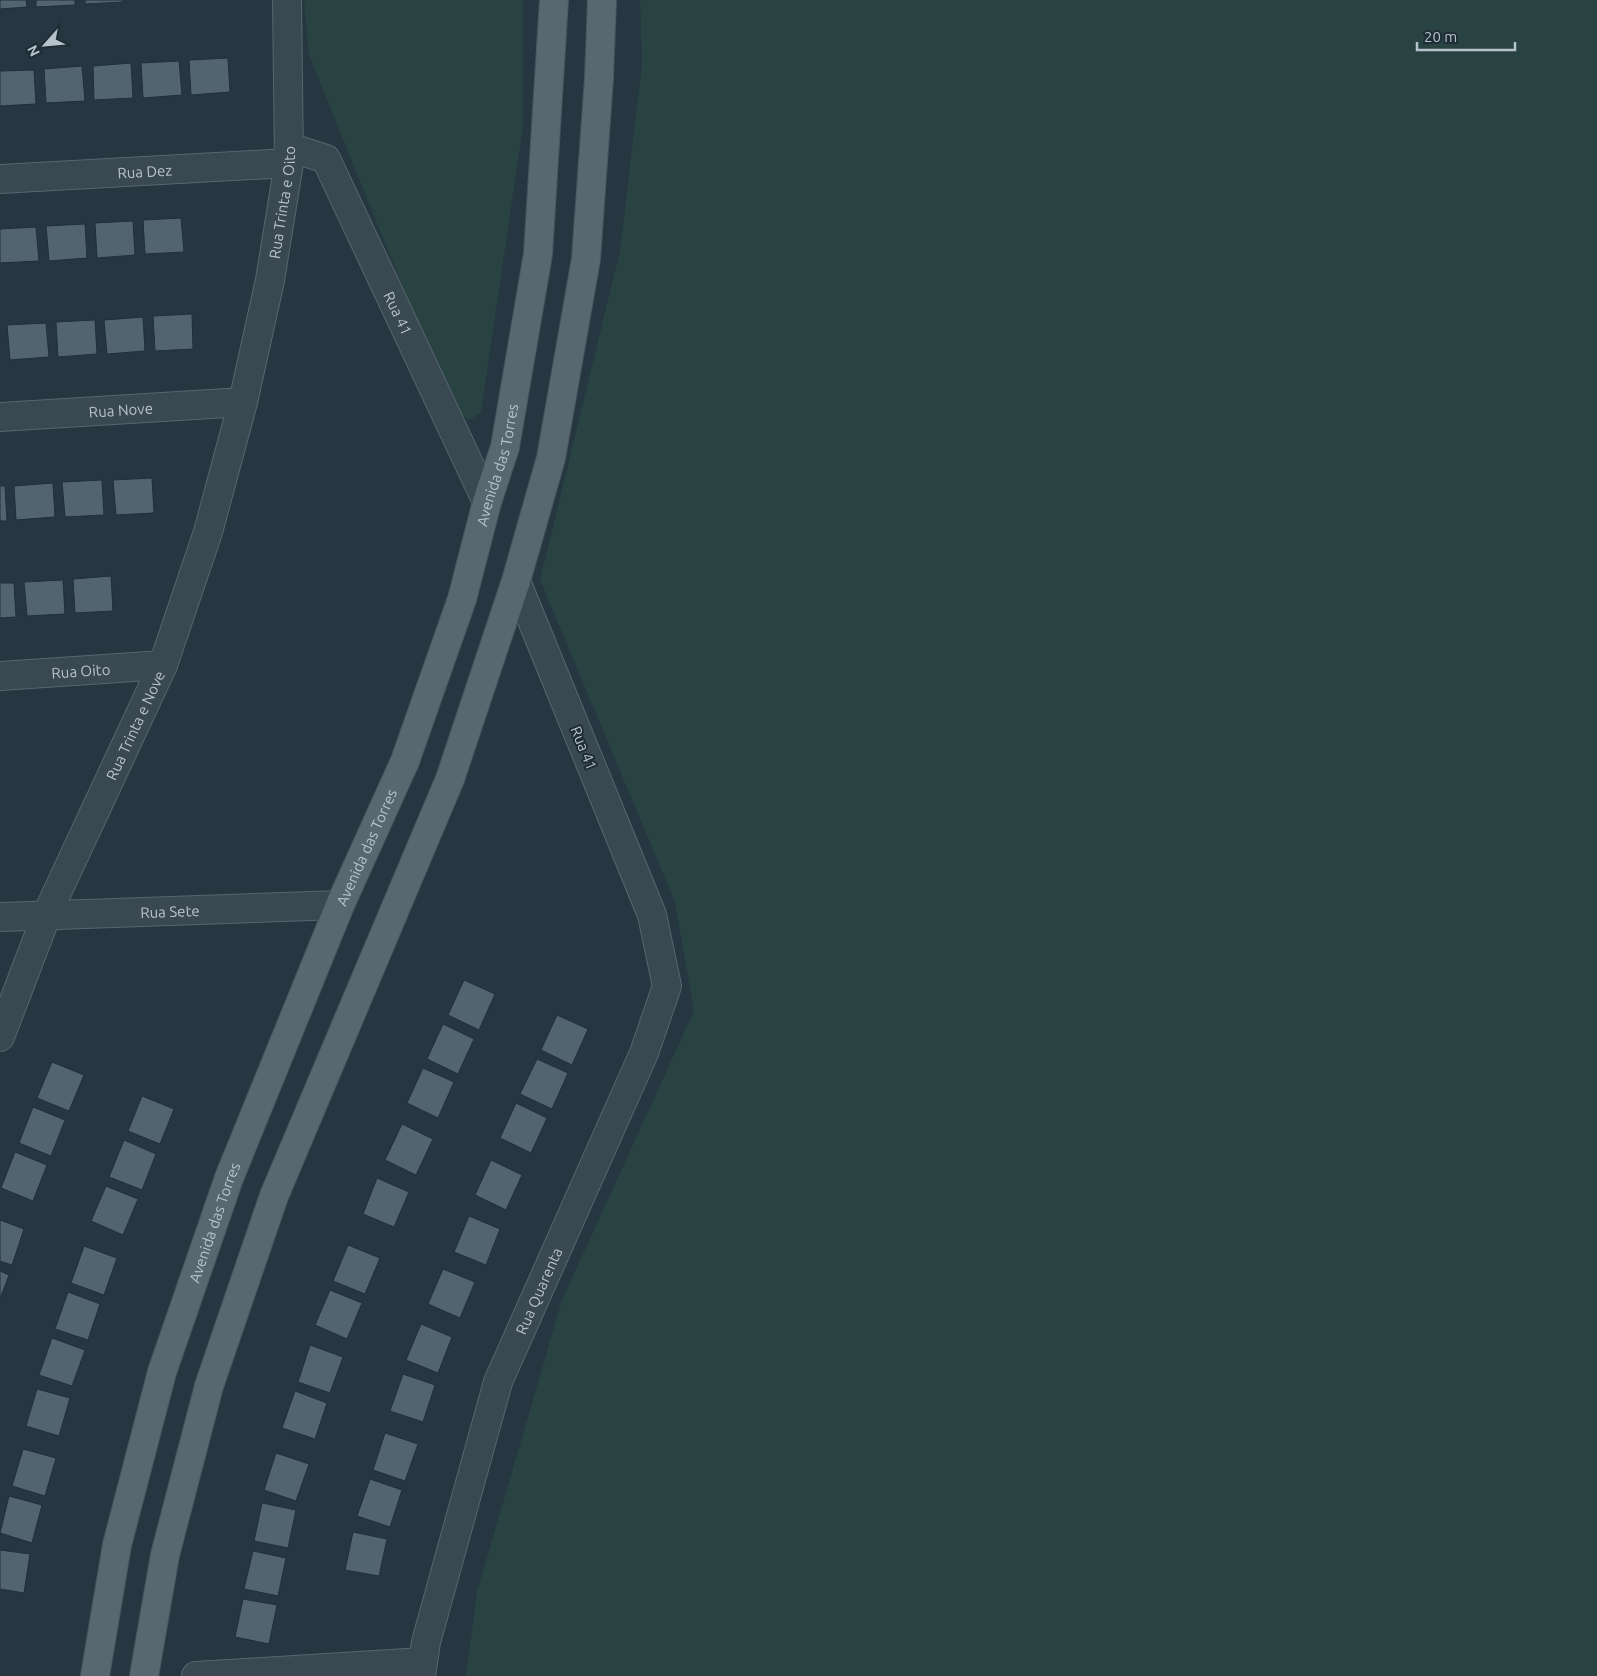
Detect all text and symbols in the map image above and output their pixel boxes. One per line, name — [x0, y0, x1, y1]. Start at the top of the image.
north arrow — [20, 20, 70, 70]
scale bar — [1417, 20, 1514, 52]
text: 20 m — [1424, 28, 1457, 45]
text: N — [24, 43, 43, 59]
street label: Rua Trinta e Oito — [265, 146, 298, 260]
street label: Rua Dez — [117, 161, 173, 181]
street label: Rua 41 — [381, 289, 416, 337]
street label: Rua Nove — [88, 399, 153, 420]
street label: Avenida das Torres — [473, 402, 521, 528]
street label: Rua Oito — [51, 660, 111, 681]
street label: Rua Trinta e Nove — [102, 668, 168, 783]
street label: Rua 41 — [568, 723, 600, 773]
street label: Avenida das Torres — [332, 786, 400, 908]
street label: Rua Sete — [140, 901, 200, 921]
street label: Avenida das Torres — [185, 1160, 243, 1285]
street label: Rua Quarenta — [512, 1245, 565, 1337]

